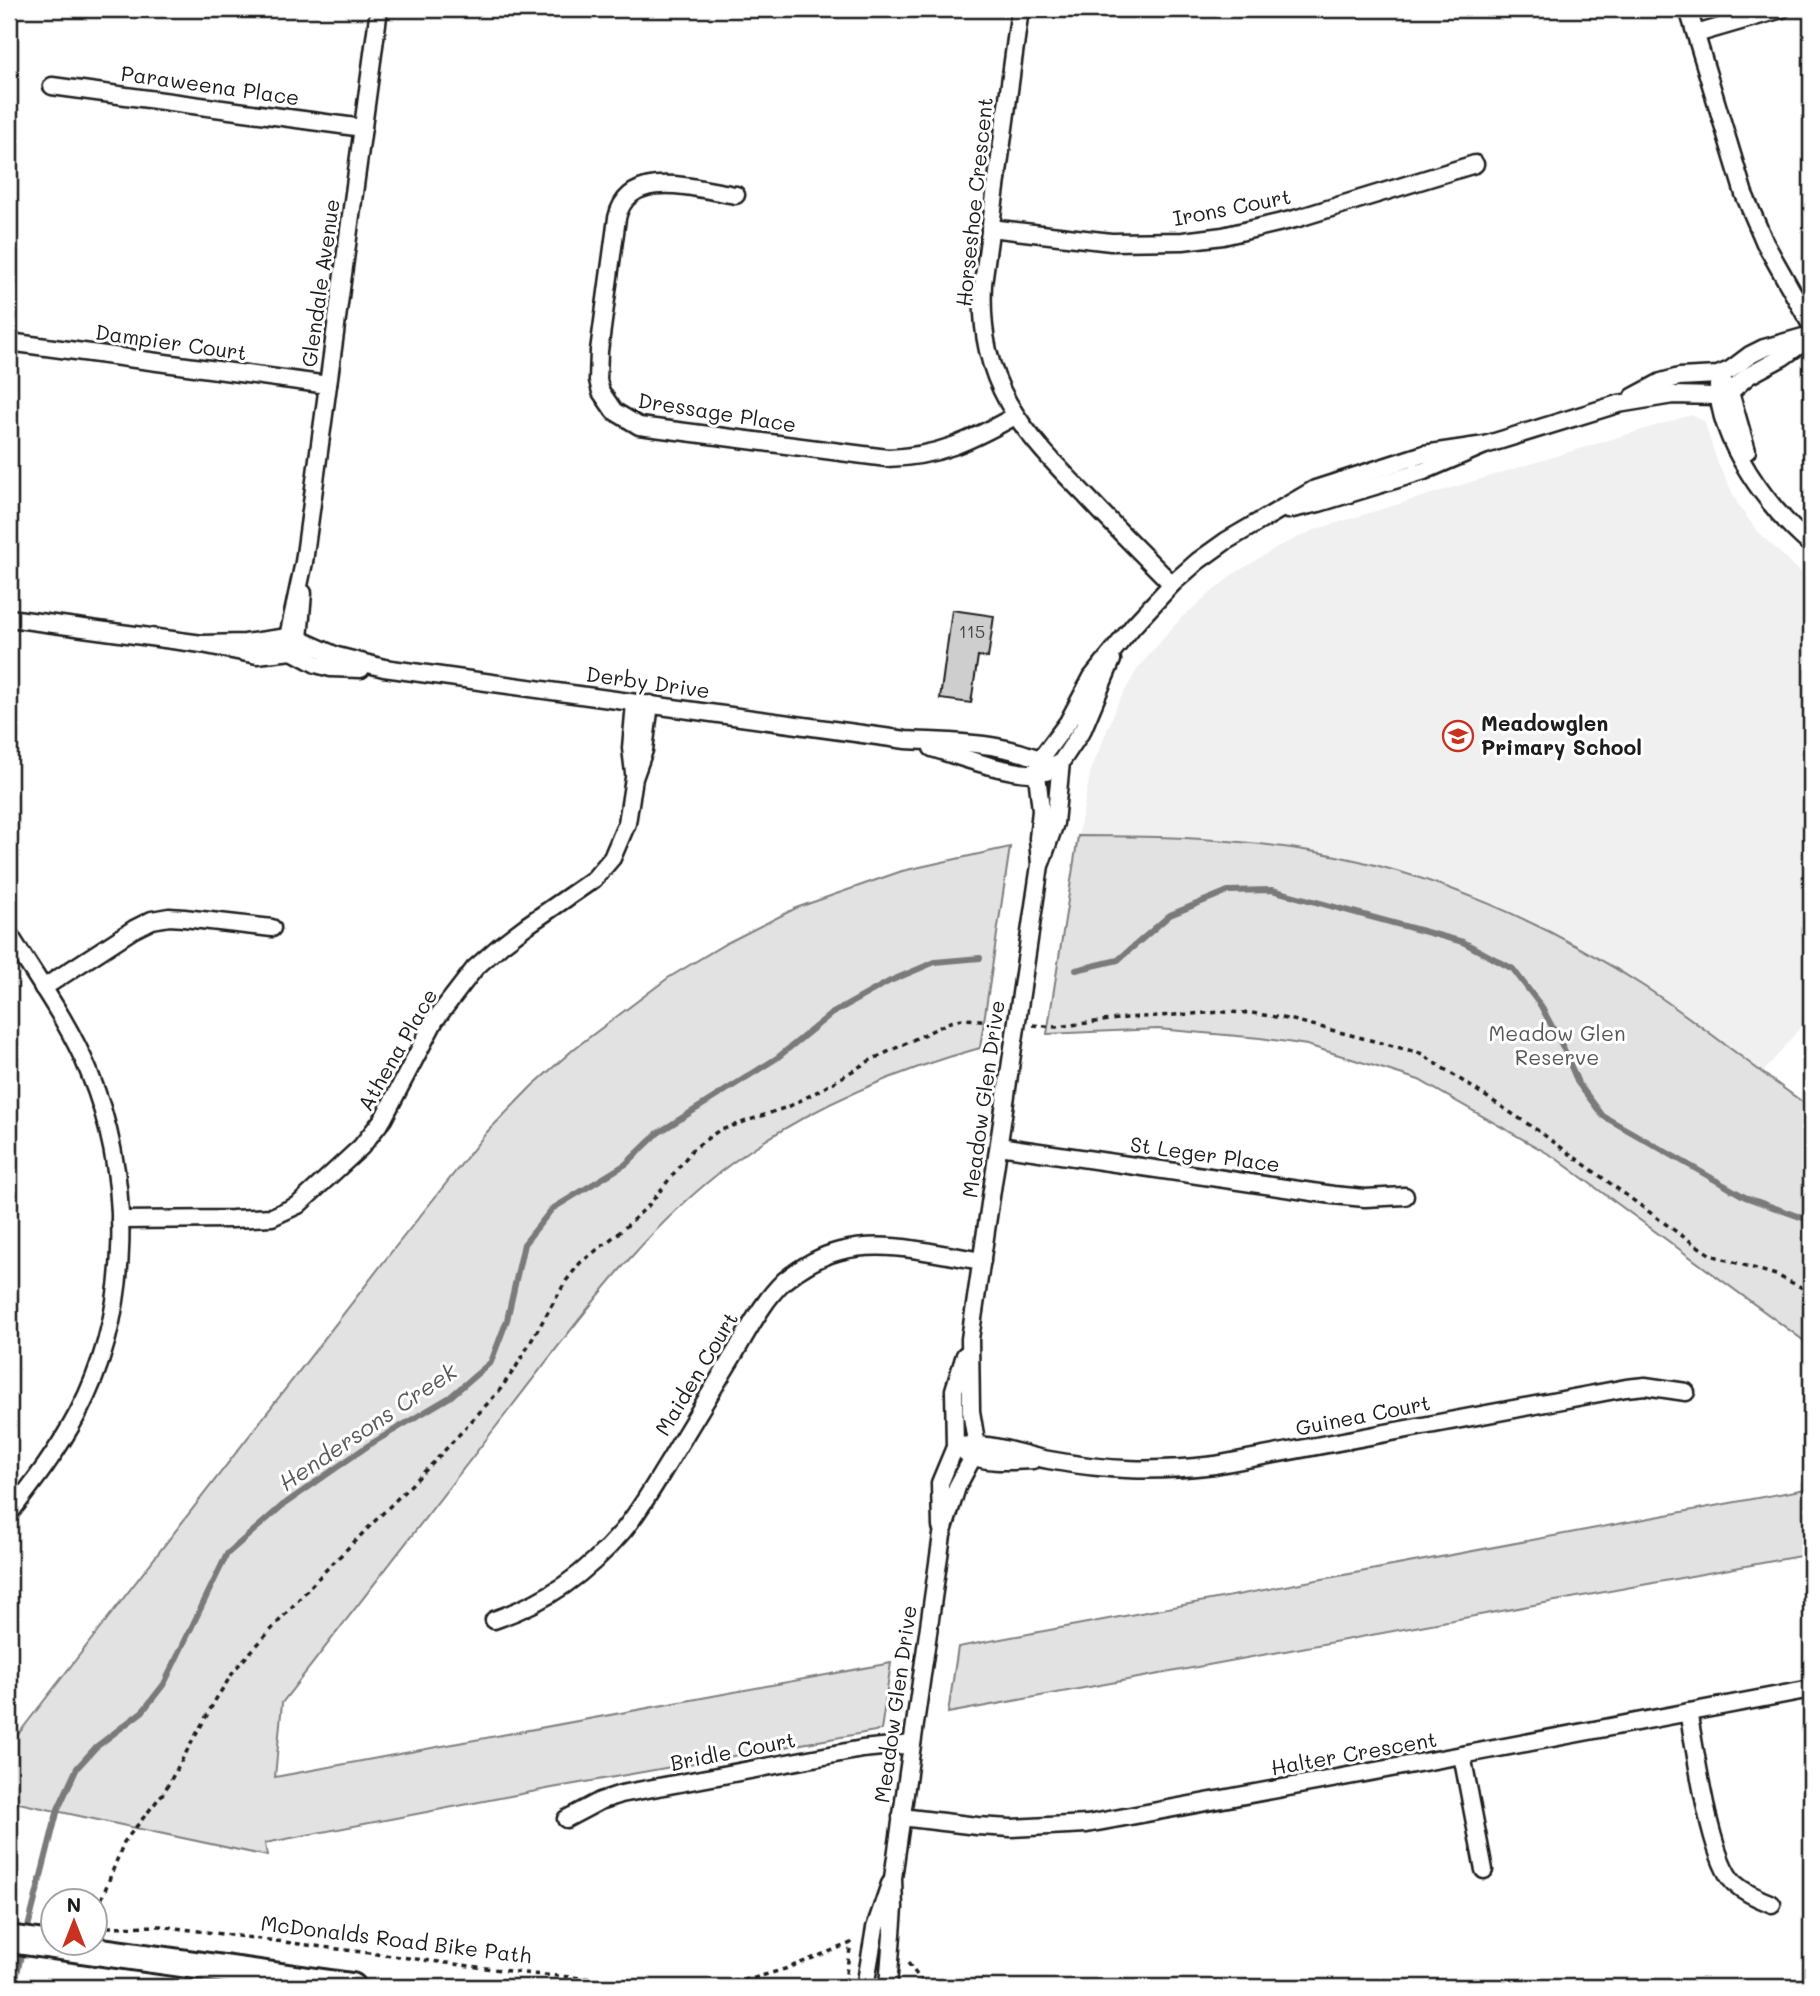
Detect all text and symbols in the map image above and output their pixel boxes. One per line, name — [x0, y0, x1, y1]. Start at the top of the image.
street label: Paraweena Place — [119, 59, 301, 110]
street label: Horseshoe Crescent — [949, 96, 998, 308]
street label: Irons Court — [1171, 182, 1293, 231]
street label: Glendale Avenue — [294, 197, 345, 369]
street label: Dampier Court — [94, 318, 249, 366]
street label: Dressage Place — [636, 386, 798, 437]
house number: 115 — [959, 619, 985, 643]
street label: Derby Drive — [585, 659, 712, 704]
place label: Meadowglen Primary School — [1481, 709, 1642, 761]
school or university icon: Meadowglen Primary School — [1441, 719, 1475, 753]
street label: Athena Place — [351, 983, 443, 1115]
street label: Meadow Glen Drive — [955, 998, 1010, 1199]
park label: Meadow Glen Reserve — [1488, 1019, 1626, 1070]
street label: St Leger Place — [1129, 1130, 1282, 1177]
street label: Maiden Court — [648, 1306, 743, 1440]
water label: Hendersons Creek — [273, 1355, 463, 1497]
street label: Guinea Court — [1293, 1388, 1432, 1441]
street label: Meadow Glen Drive — [867, 1603, 922, 1804]
street label: Bridle Court — [668, 1725, 798, 1776]
street label: Halter Crescent — [1269, 1725, 1439, 1780]
north arrow — [38, 1888, 108, 1958]
text: N — [67, 1892, 81, 1917]
street label: McDonalds Road Bike Path — [259, 1909, 533, 1969]

